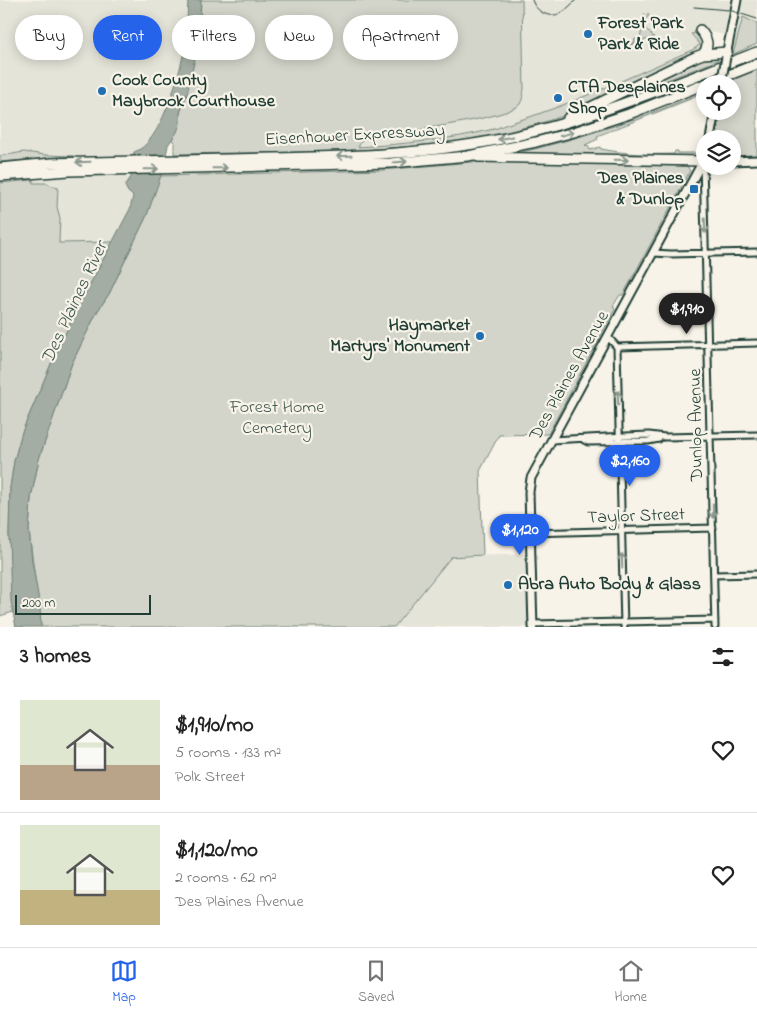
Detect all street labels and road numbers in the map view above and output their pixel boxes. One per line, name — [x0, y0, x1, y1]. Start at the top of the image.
street label: Eisenhower Expressway — [264, 118, 446, 154]
street label: Des Plaines Avenue — [523, 306, 617, 446]
street label: Dunlop Avenue — [683, 367, 711, 483]
street label: Taylor Street — [587, 502, 685, 532]

